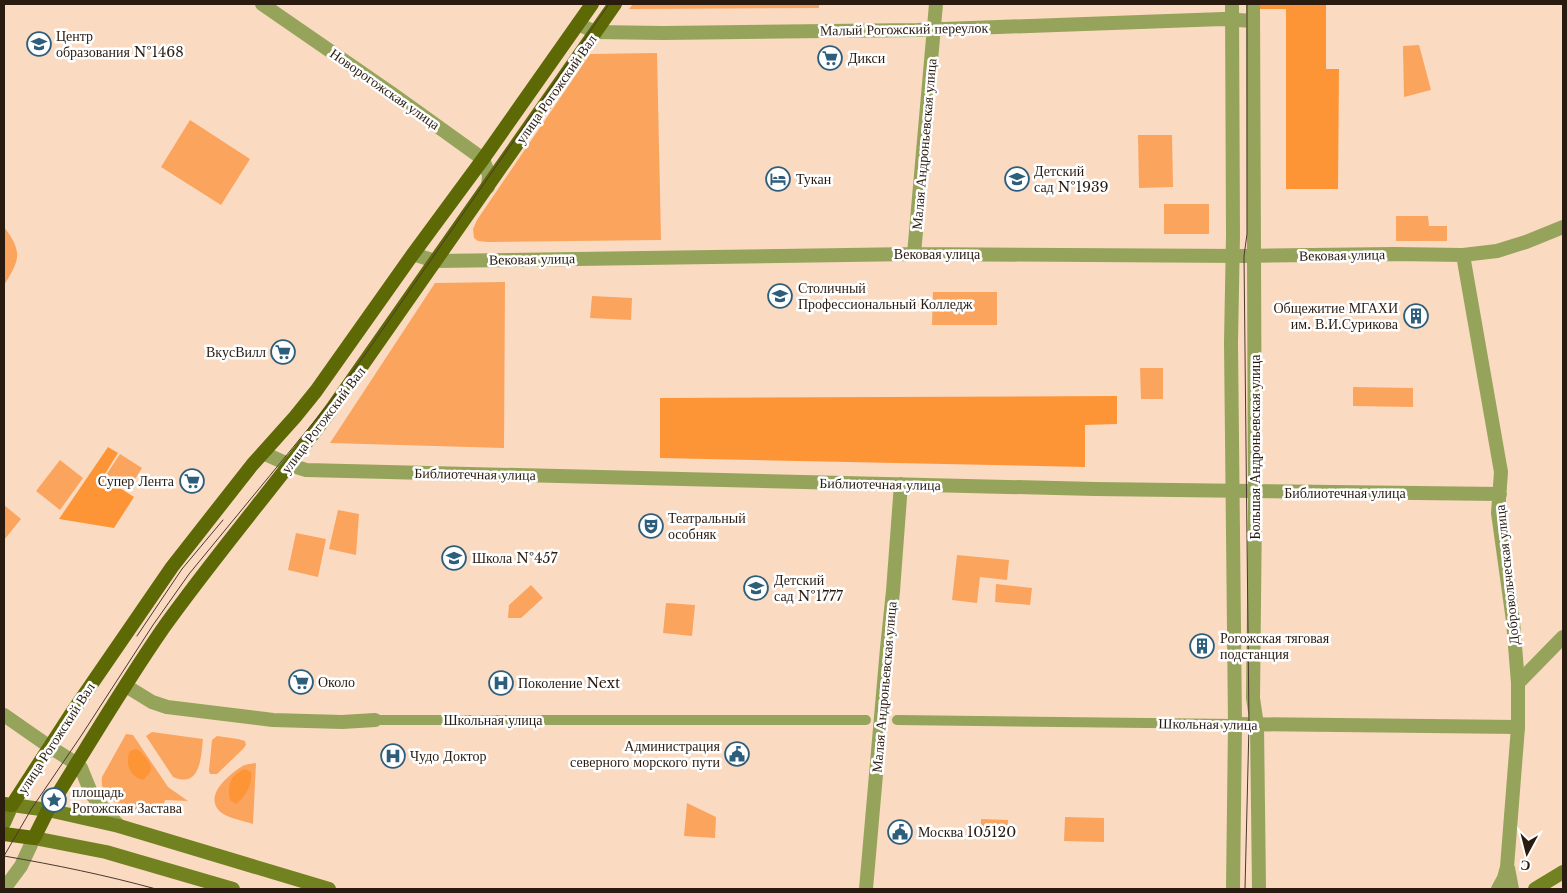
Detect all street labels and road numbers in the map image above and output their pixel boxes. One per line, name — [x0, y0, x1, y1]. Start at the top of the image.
street label: Малый Рогожский переулок — [820, 19, 989, 39]
street label: улица Рогожский Вал — [512, 31, 600, 147]
street label: Новорогожская улица — [327, 44, 444, 134]
street label: Малая Андроньевская улица — [908, 57, 941, 230]
street label: Вековая улица — [894, 245, 981, 263]
street label: Вековая улица — [1299, 245, 1386, 265]
street label: Вековая улица — [489, 249, 576, 269]
street label: Большая Андроньевская улица — [1246, 354, 1264, 540]
street label: улица Рогожский Вал — [277, 363, 369, 477]
street label: Библиотечная улица — [414, 464, 537, 484]
street label: Библиотечная улица — [819, 474, 942, 494]
street label: Библиотечная улица — [1284, 484, 1406, 502]
street label: Добровольческая улица — [1491, 503, 1523, 646]
street label: Малая Андроньевская улица — [868, 600, 901, 773]
street label: улица Рогожский Вал — [13, 679, 99, 797]
street label: Школьная улица — [443, 711, 543, 729]
street label: Школьная улица — [1158, 714, 1258, 734]

